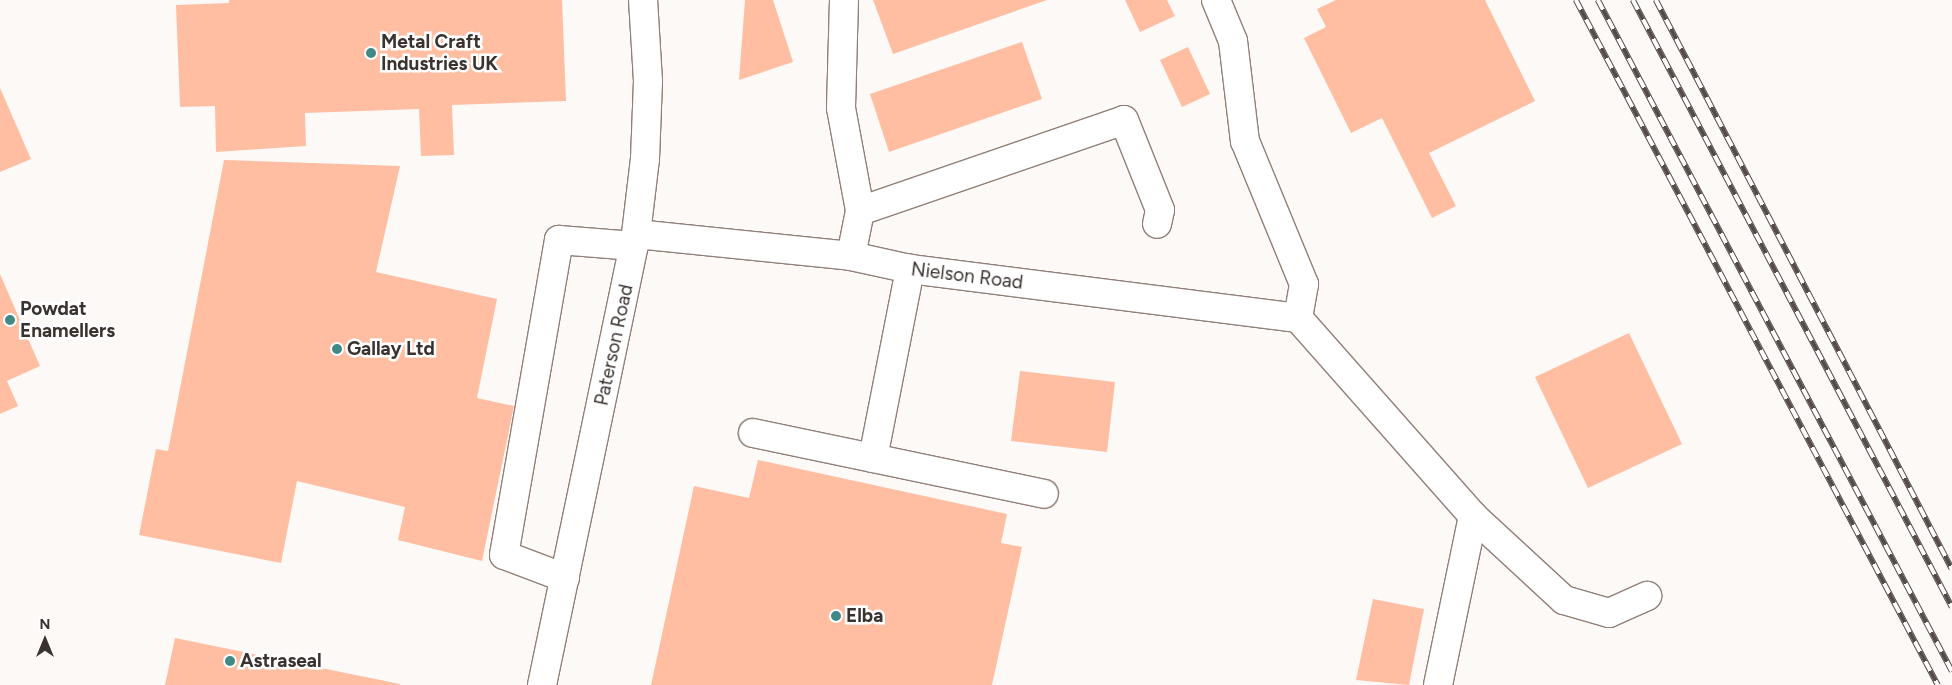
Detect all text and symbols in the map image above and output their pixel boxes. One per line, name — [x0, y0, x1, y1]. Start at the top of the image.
place label: Metal Craft Industries UK — [381, 31, 498, 75]
marker: Metal Craft Industries UK — [365, 47, 377, 59]
street label: Nielson Road — [910, 258, 1024, 294]
street label: Paterson Road — [590, 282, 638, 408]
place label: Powdat Enamellers — [20, 298, 115, 342]
marker: Powdat Enamellers — [4, 314, 16, 326]
place label: Gallay Ltd — [347, 338, 435, 360]
marker: Gallay Ltd — [331, 343, 343, 355]
place label: Elba — [846, 605, 883, 627]
marker: Elba — [830, 610, 842, 622]
north arrow — [20, 615, 70, 665]
text: N — [40, 616, 50, 633]
place label: Astraseal — [240, 650, 322, 672]
marker: Astraseal — [224, 655, 236, 667]

